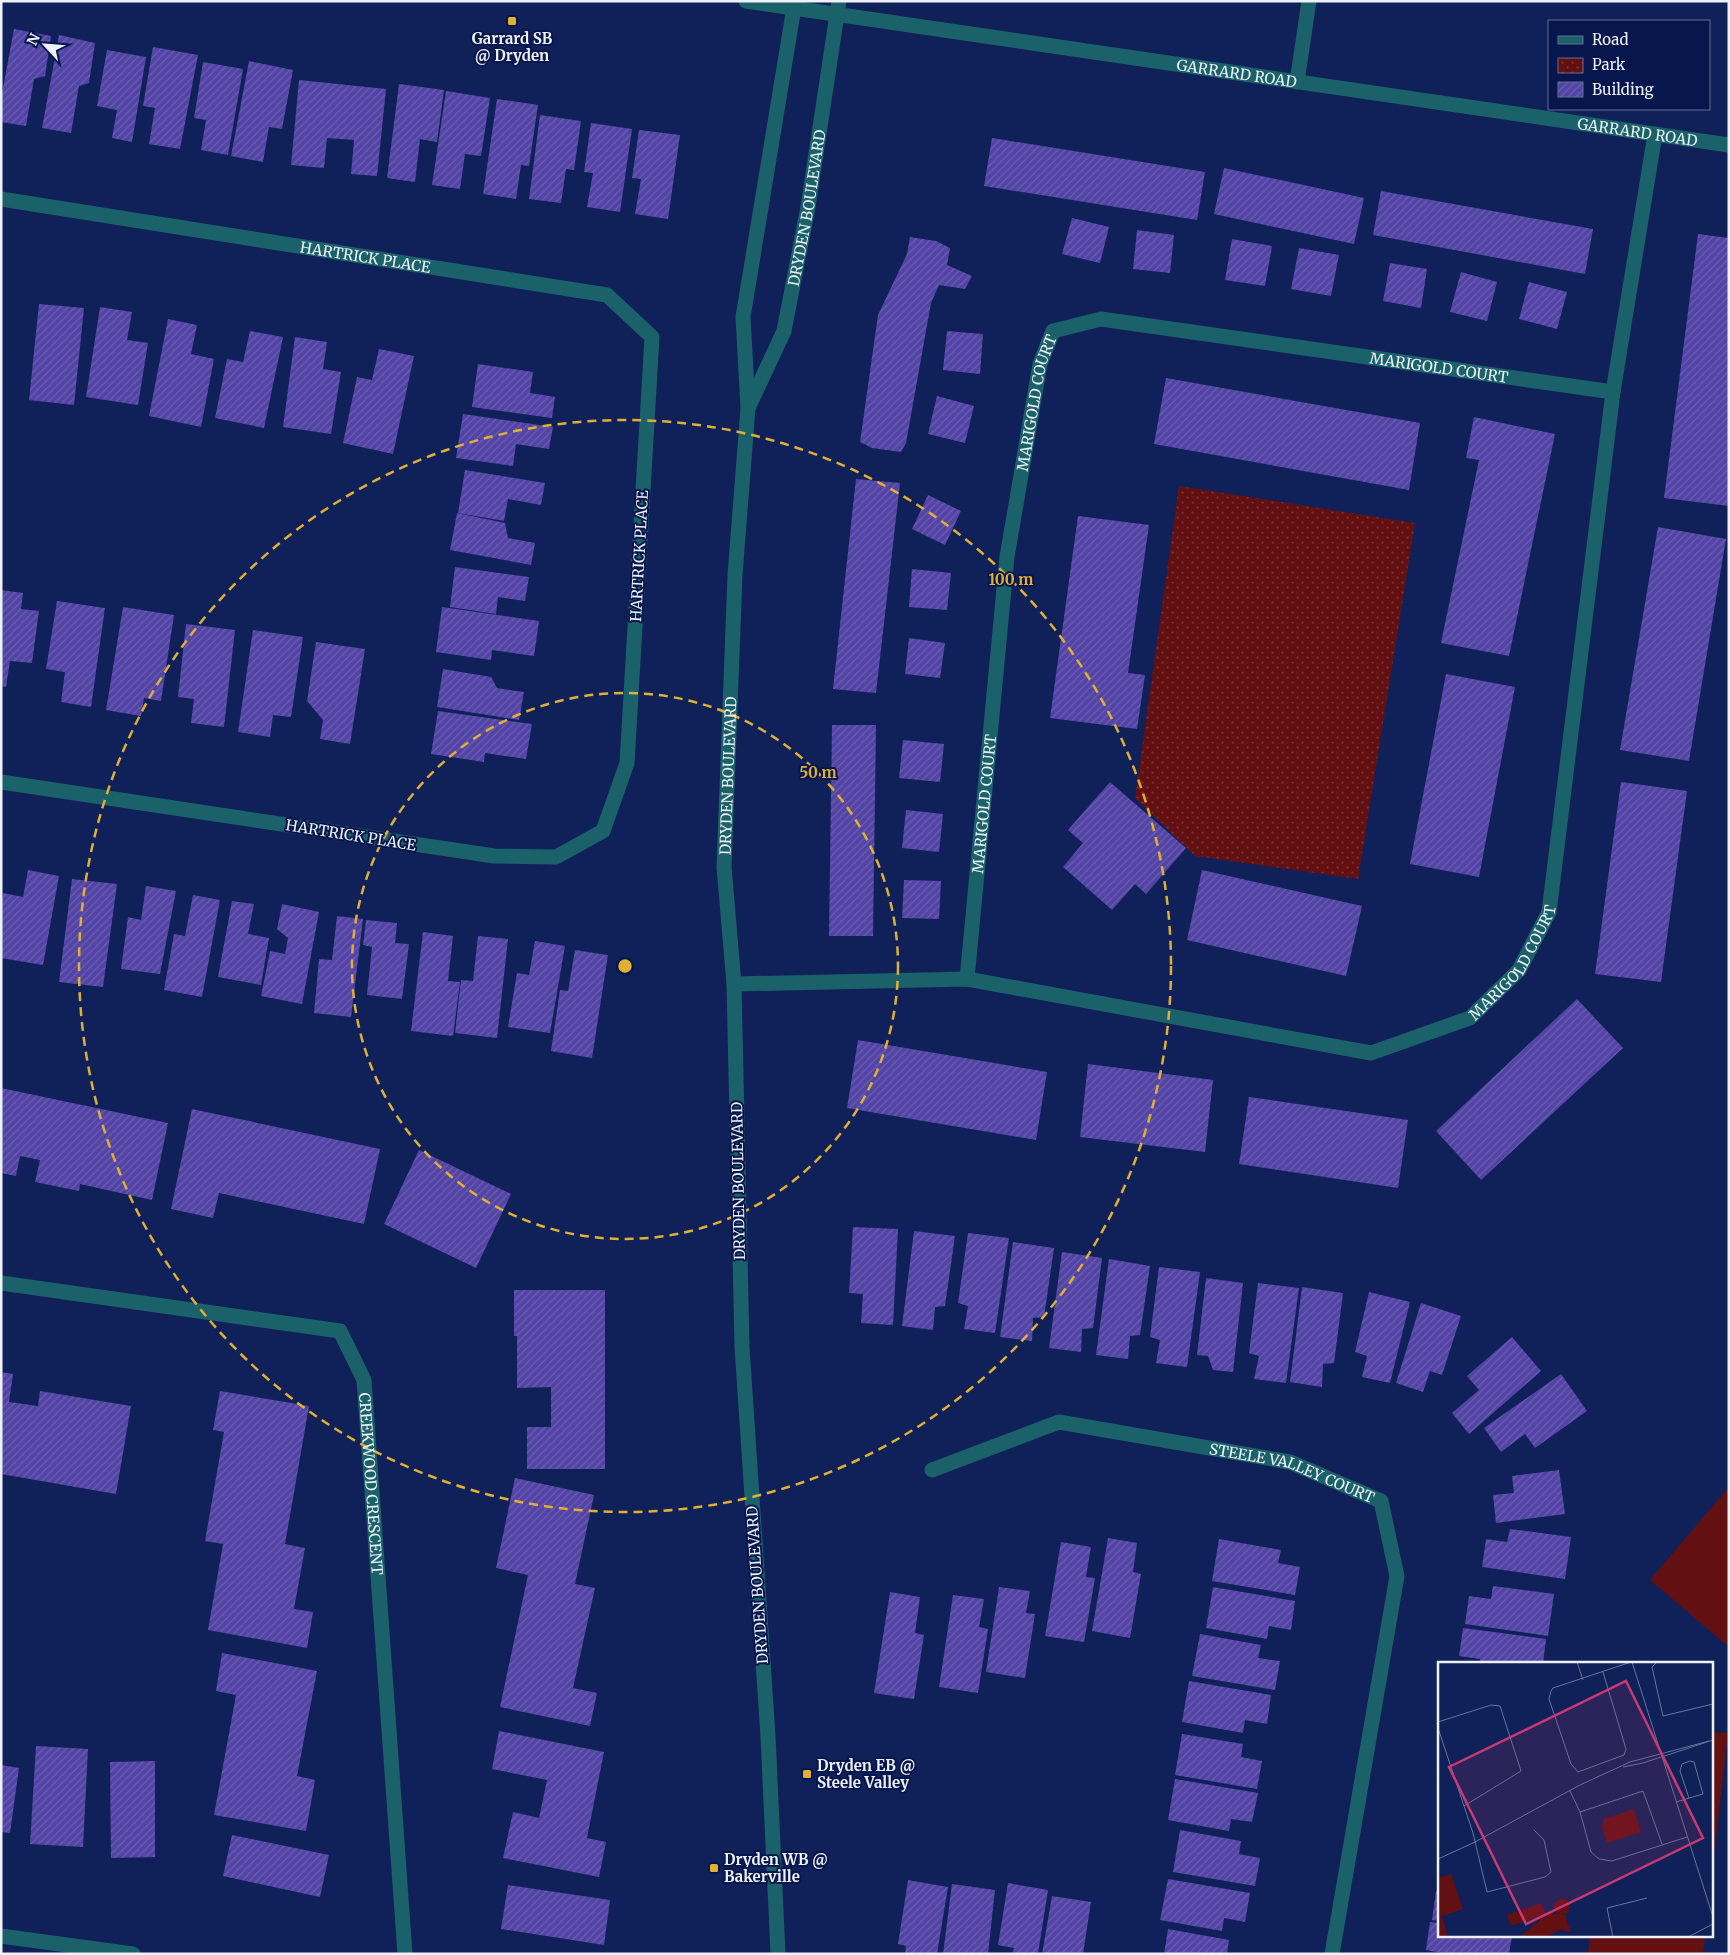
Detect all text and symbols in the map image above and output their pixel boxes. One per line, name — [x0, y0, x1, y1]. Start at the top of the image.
marker: Garrard SB @ Dryden — [506, 15, 518, 27]
north arrow — [20, 20, 70, 70]
legend — [1548, 20, 1710, 110]
place label: Garrard SB @ Dryden — [472, 29, 553, 65]
text: N — [23, 30, 44, 48]
text: Road — [1592, 30, 1628, 49]
street label: GARRARD ROAD — [1175, 55, 1298, 91]
text: Park — [1592, 55, 1626, 74]
text: Building — [1592, 80, 1654, 99]
street label: GARRARD ROAD — [1576, 113, 1699, 150]
street label: DRYDEN BOULEVARD — [783, 128, 829, 288]
street label: HARTRICK PLACE — [299, 237, 433, 277]
street label: MARIGOLD COURT — [1012, 331, 1060, 473]
street label: MARIGOLD COURT — [1368, 348, 1510, 387]
street label: HARTRICK PLACE — [626, 489, 652, 622]
text: 100 m — [989, 570, 1033, 589]
street label: DRYDEN BOULEVARD — [715, 696, 740, 855]
street label: MARIGOLD COURT — [968, 733, 1000, 874]
text: 50 m — [799, 763, 837, 782]
street label: HARTRICK PLACE — [284, 815, 418, 855]
street label: MARIGOLD COURT — [1464, 903, 1559, 1024]
centre of rings — [616, 957, 634, 975]
street label: DRYDEN BOULEVARD — [727, 1102, 749, 1260]
street label: CREEKWOOD CRESCENT — [355, 1392, 387, 1576]
street label: STEELE VALLEY COURT — [1208, 1439, 1378, 1507]
street label: DRYDEN BOULEVARD — [742, 1505, 772, 1665]
inset map — [1438, 1662, 1712, 1938]
place label: Dryden EB @ Steele Valley — [817, 1756, 915, 1792]
marker: Dryden EB @ Steele Valley — [801, 1768, 813, 1780]
place label: Dryden WB @ Bakerville — [724, 1850, 828, 1886]
marker: Dryden WB @ Bakerville — [708, 1862, 720, 1874]

